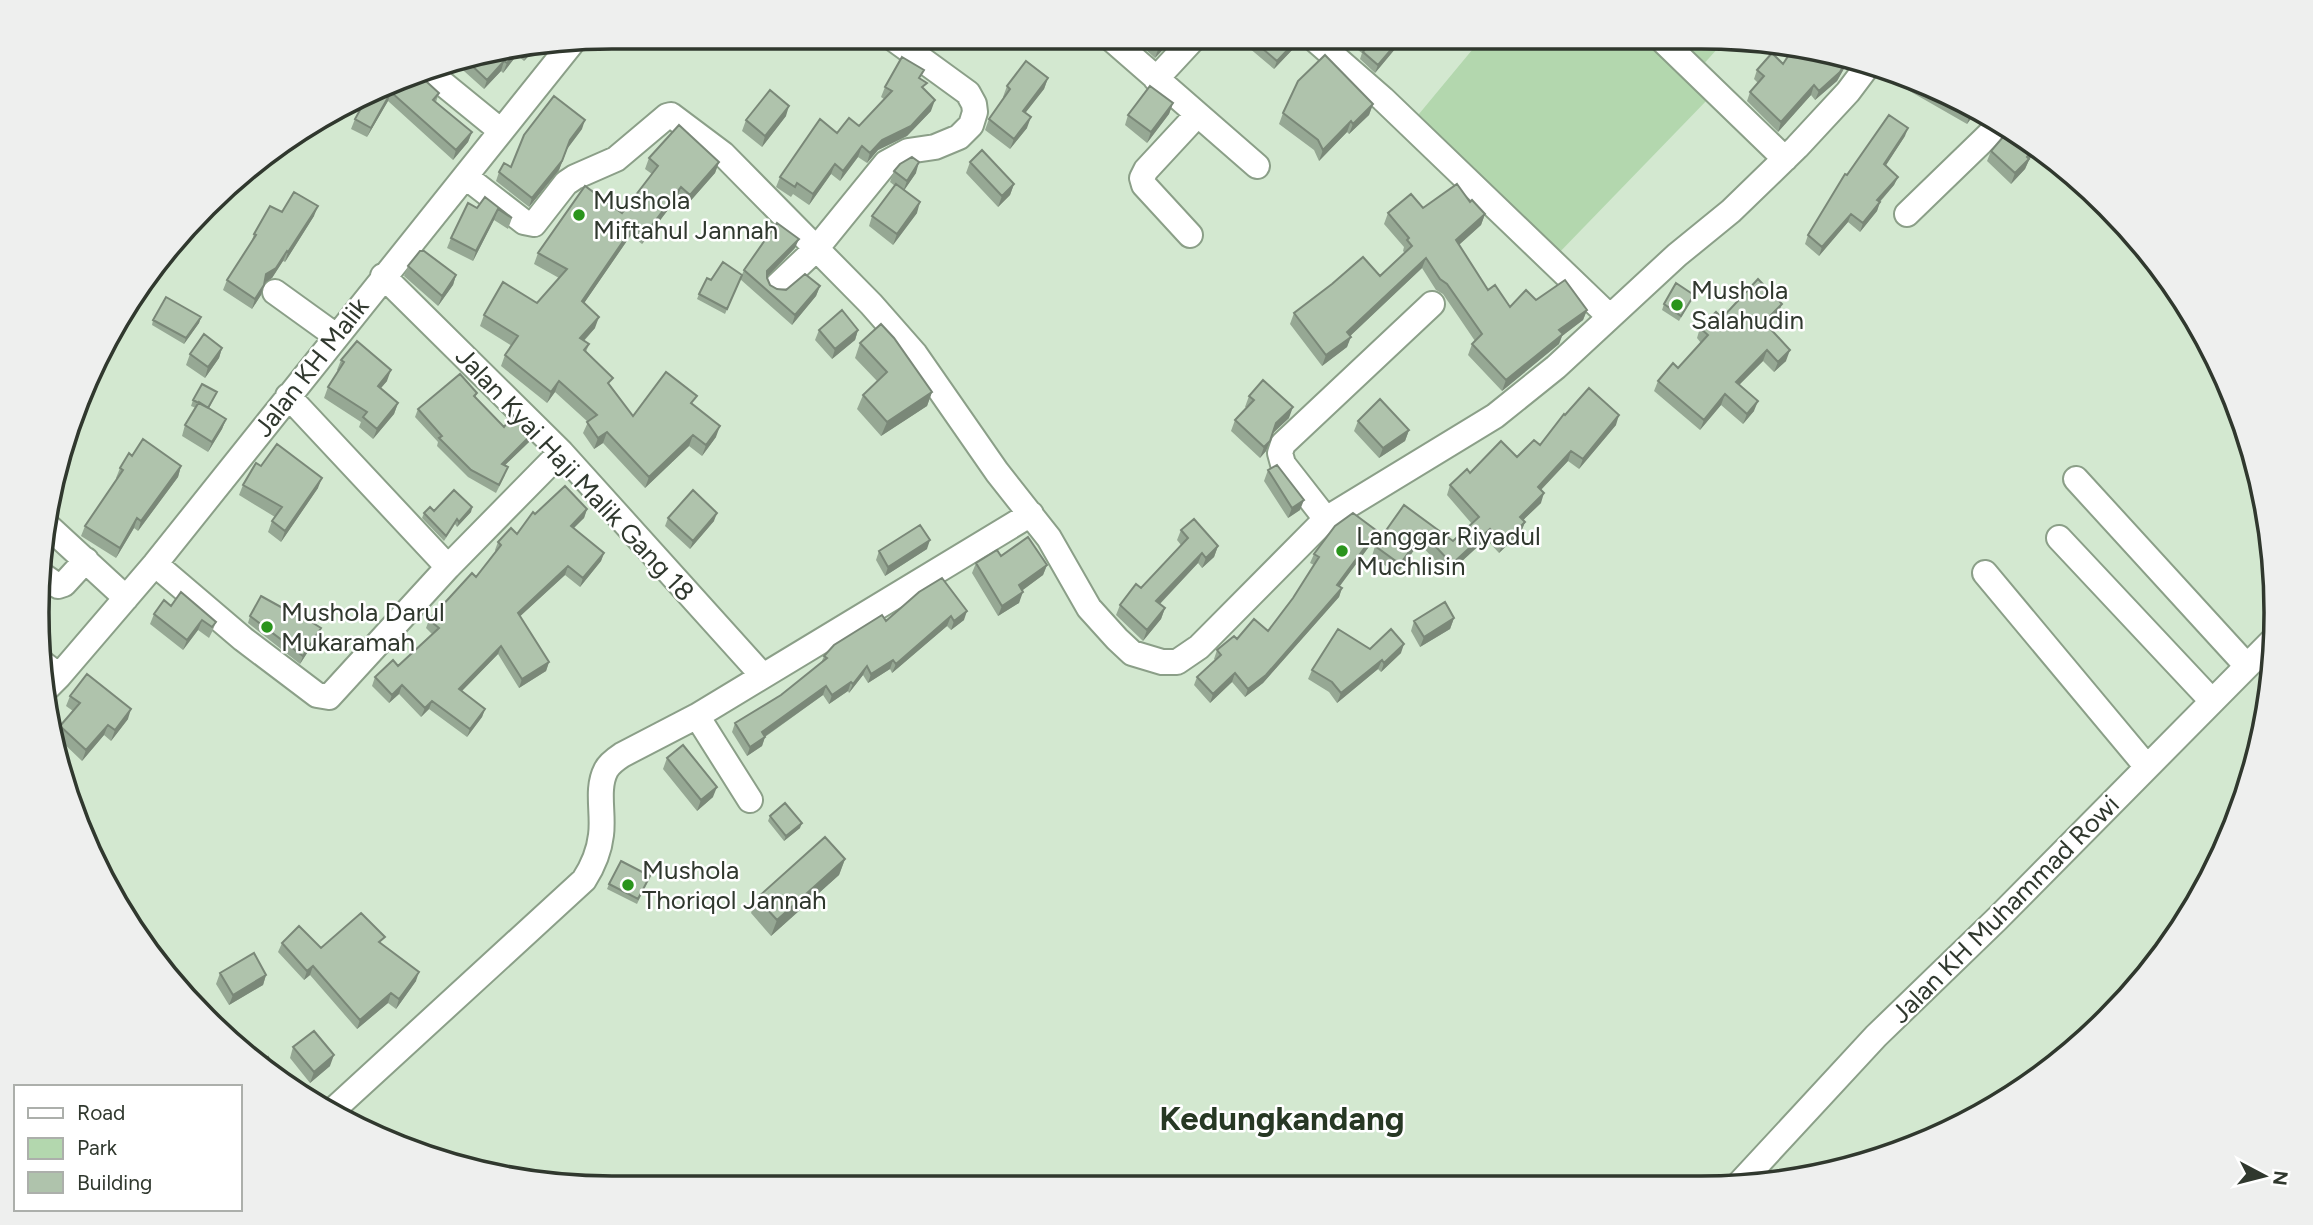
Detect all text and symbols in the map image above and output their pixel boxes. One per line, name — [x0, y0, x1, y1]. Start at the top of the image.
place label: Mushola Miftahul Jannah — [593, 184, 778, 246]
marker: Mushola Miftahul Jannah — [571, 207, 587, 223]
place label: Mushola Salahudin — [1691, 274, 1804, 336]
street label: Jalan KH Malik — [247, 291, 376, 443]
marker: Mushola Salahudin — [1669, 297, 1685, 313]
street label: Jalan Kyai Haji Malik Gang 18 — [449, 340, 701, 608]
place label: Langgar Riyadul Muchlisin — [1356, 520, 1541, 582]
marker: Langgar Riyadul Muchlisin — [1334, 543, 1350, 559]
place label: Mushola Darul Mukaramah — [281, 596, 445, 658]
marker: Mushola Darul Mukaramah — [259, 619, 275, 635]
street label: Jalan KH Muhammad Rowi — [1884, 788, 2126, 1030]
place label: Mushola Thoriqol Jannah — [642, 854, 826, 916]
marker: Mushola Thoriqol Jannah — [620, 877, 636, 893]
legend — [14, 1085, 242, 1211]
district label: Kedungkandang — [1159, 1099, 1405, 1138]
text: Road — [77, 1100, 125, 1125]
text: Park — [77, 1135, 118, 1160]
north arrow — [2229, 1141, 2299, 1211]
text: N — [2268, 1169, 2293, 1187]
text: Building — [77, 1170, 152, 1195]

